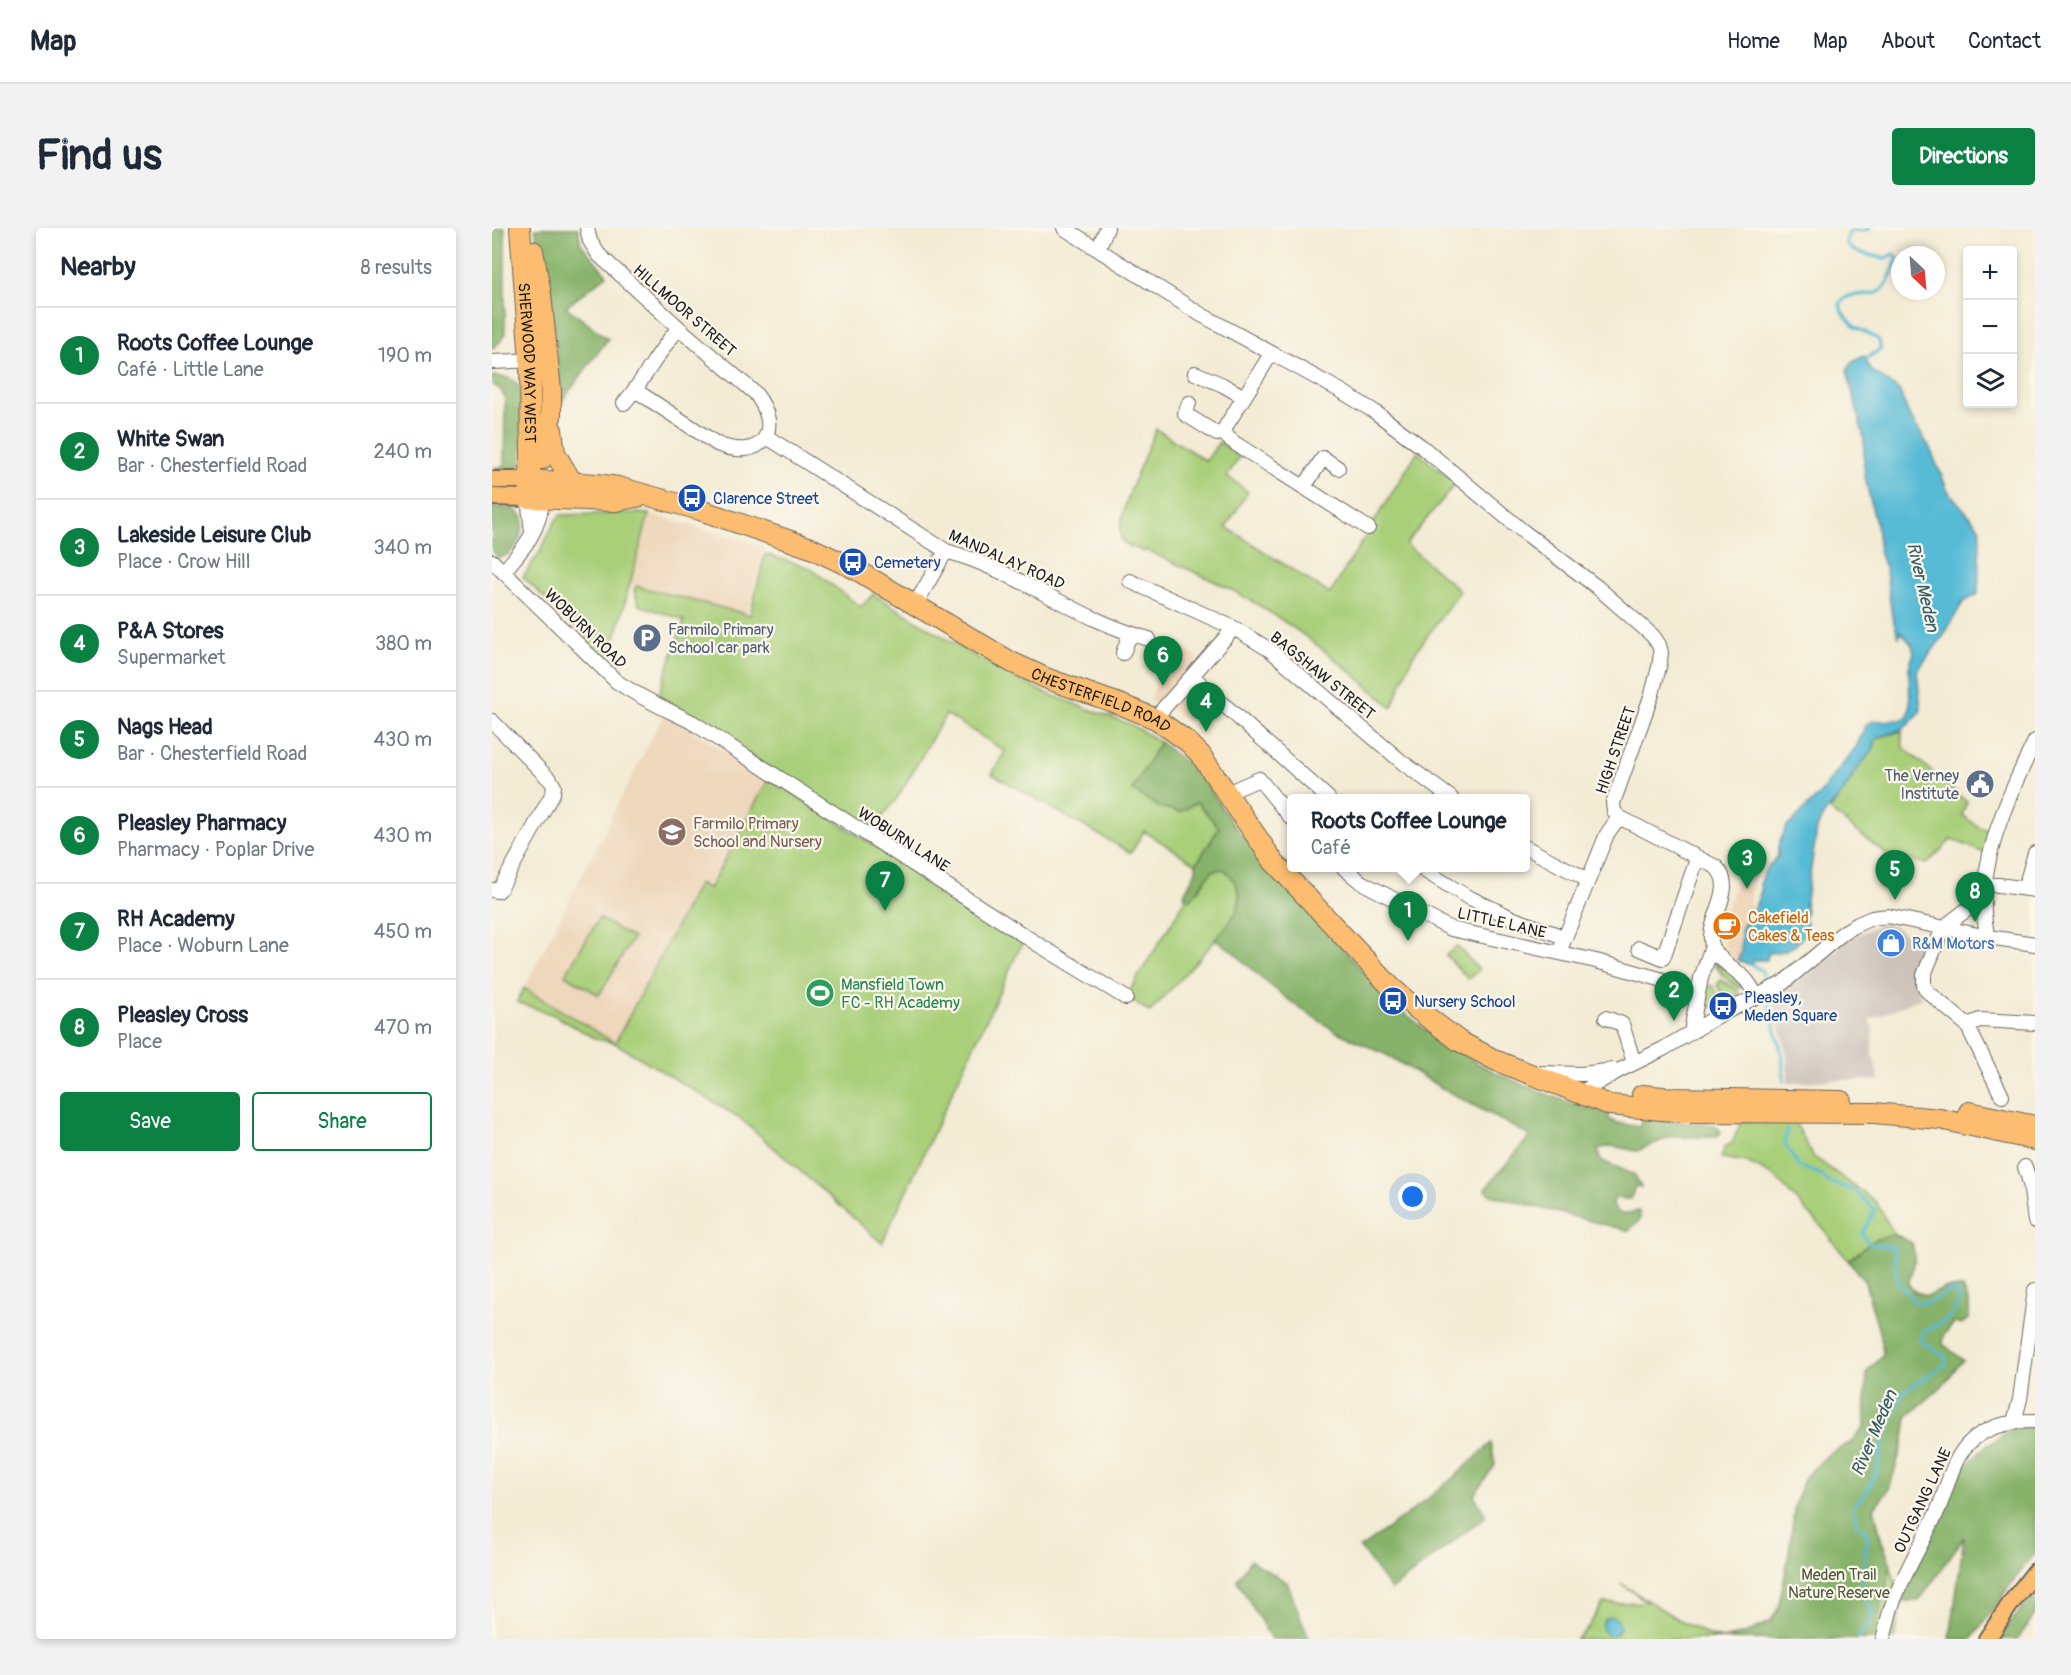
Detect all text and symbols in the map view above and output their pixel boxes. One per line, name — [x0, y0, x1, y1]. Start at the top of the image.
text: Map — [30, 24, 76, 59]
text: Home — [1727, 28, 1780, 55]
text: Map — [1813, 28, 1848, 55]
text: About — [1881, 28, 1935, 55]
text: Contact — [1968, 28, 2041, 55]
button: Directions — [1892, 128, 2035, 185]
text: Find us — [36, 130, 162, 182]
north arrow — [1891, 246, 1945, 300]
map controls — [1963, 246, 2017, 408]
button: + — [1963, 246, 2017, 300]
text: Nearby — [60, 251, 136, 283]
text: 8 results — [361, 255, 432, 280]
street label: HILLMOOR STREET — [629, 260, 740, 361]
street label: SHERWOOD WAY WEST — [513, 282, 540, 443]
button: − — [1963, 300, 2017, 354]
text: Roots Coffee Lounge — [117, 329, 313, 357]
text: 1 — [76, 343, 83, 368]
text: 190 m — [378, 343, 432, 368]
button: layers — [1963, 354, 2017, 408]
text: Café · Little Lane — [117, 357, 264, 382]
text: White Swan — [117, 425, 224, 453]
text: 2 — [74, 439, 85, 464]
text: 240 m — [373, 439, 432, 464]
text: Bar · Chesterfield Road — [117, 453, 307, 478]
bus stop icon: Clarence Street — [676, 482, 708, 514]
place label: Clarence Street — [713, 489, 820, 509]
text: Lakeside Leisure Club — [117, 521, 311, 549]
street label: MANDALAY ROAD — [945, 525, 1068, 595]
text: 3 — [74, 535, 85, 560]
text: 340 m — [373, 535, 432, 560]
water label: River Meden — [1901, 540, 1944, 635]
bus stop icon: Cemetery — [837, 546, 869, 578]
text: Place · Crow Hill — [117, 549, 250, 574]
place label: Cemetery — [874, 553, 941, 573]
street label: WOBURN ROAD — [540, 584, 631, 673]
text: P&A Stores — [117, 617, 224, 645]
place label: Farmilo Primary School car park — [668, 620, 774, 658]
parking icon: Farmilo Primary School car park — [631, 622, 663, 654]
street label: BAGSHAW STREET — [1266, 627, 1379, 724]
text: 4 — [74, 631, 85, 656]
text: 380 m — [375, 631, 432, 656]
pin: 6 — [1144, 636, 1182, 686]
text: Supermarket — [117, 645, 226, 670]
street label: CHESTERFIELD ROAD — [1028, 664, 1175, 738]
pin: 4 — [1186, 682, 1226, 732]
street label: HIGH STREET — [1592, 704, 1640, 797]
text: Nags Head — [117, 713, 213, 741]
text: 5 — [74, 727, 85, 752]
text: 430 m — [373, 727, 432, 752]
text: Bar · Chesterfield Road — [117, 741, 307, 766]
place label: The Verney Institute — [1884, 766, 1959, 804]
public building icon: The Verney Institute — [1964, 768, 1996, 800]
popup — [1287, 794, 1530, 872]
street label: WOBURN LANE — [854, 803, 953, 877]
text: Roots Coffee Lounge — [1311, 807, 1506, 835]
text: Pleasley Pharmacy — [117, 809, 286, 837]
place label: Farmilo Primary School and Nursery — [693, 814, 822, 852]
school or university icon: Farmilo Primary School and Nursery — [656, 816, 688, 848]
text: 6 — [74, 823, 85, 848]
text: 430 m — [373, 823, 432, 848]
text: Café — [1311, 835, 1351, 860]
text: Pharmacy · Poplar Drive — [117, 837, 314, 862]
pin: 3 — [1728, 840, 1766, 889]
pin: 5 — [1876, 850, 1914, 900]
pin: 7 — [866, 862, 904, 911]
pin: 8 — [1956, 872, 1994, 922]
pin: 1 — [1388, 892, 1428, 941]
street label: LITTLE LANE — [1455, 903, 1548, 943]
text: RH Academy — [117, 905, 235, 933]
place label: Cakefield Cakes & Teas — [1748, 908, 1834, 946]
cafe icon: Cakefield Cakes & Teas — [1711, 910, 1743, 942]
text: 7 — [74, 919, 85, 944]
text: 450 m — [374, 919, 432, 944]
shop icon: R&M Motors — [1875, 927, 1907, 959]
text: Place · Woburn Lane — [117, 933, 289, 958]
place label: R&M Motors — [1912, 934, 1994, 954]
pin: 2 — [1654, 972, 1694, 1021]
place label: Mansfield Town FC - RH Academy — [841, 975, 960, 1013]
sports icon: Mansfield Town FC - RH Academy — [804, 977, 836, 1009]
bus stop icon: Nursery School — [1377, 985, 1409, 1017]
place label: Pleasley, Meden Square — [1744, 988, 1837, 1026]
bus stop icon: Pleasley, Meden Square — [1707, 990, 1739, 1022]
place label: Nursery School — [1414, 992, 1516, 1012]
text: Pleasley Cross — [117, 1001, 248, 1029]
text: 8 — [74, 1015, 85, 1040]
text: 470 m — [374, 1015, 432, 1040]
text: Place — [117, 1029, 162, 1054]
button: Save — [60, 1092, 240, 1151]
button: Share — [252, 1092, 432, 1151]
your location — [1398, 1182, 1427, 1211]
water label: River Meden — [1846, 1386, 1903, 1480]
street label: OUTGANG LANE — [1890, 1445, 1956, 1556]
park label: Meden Trail Nature Reserve — [1788, 1565, 1890, 1603]

